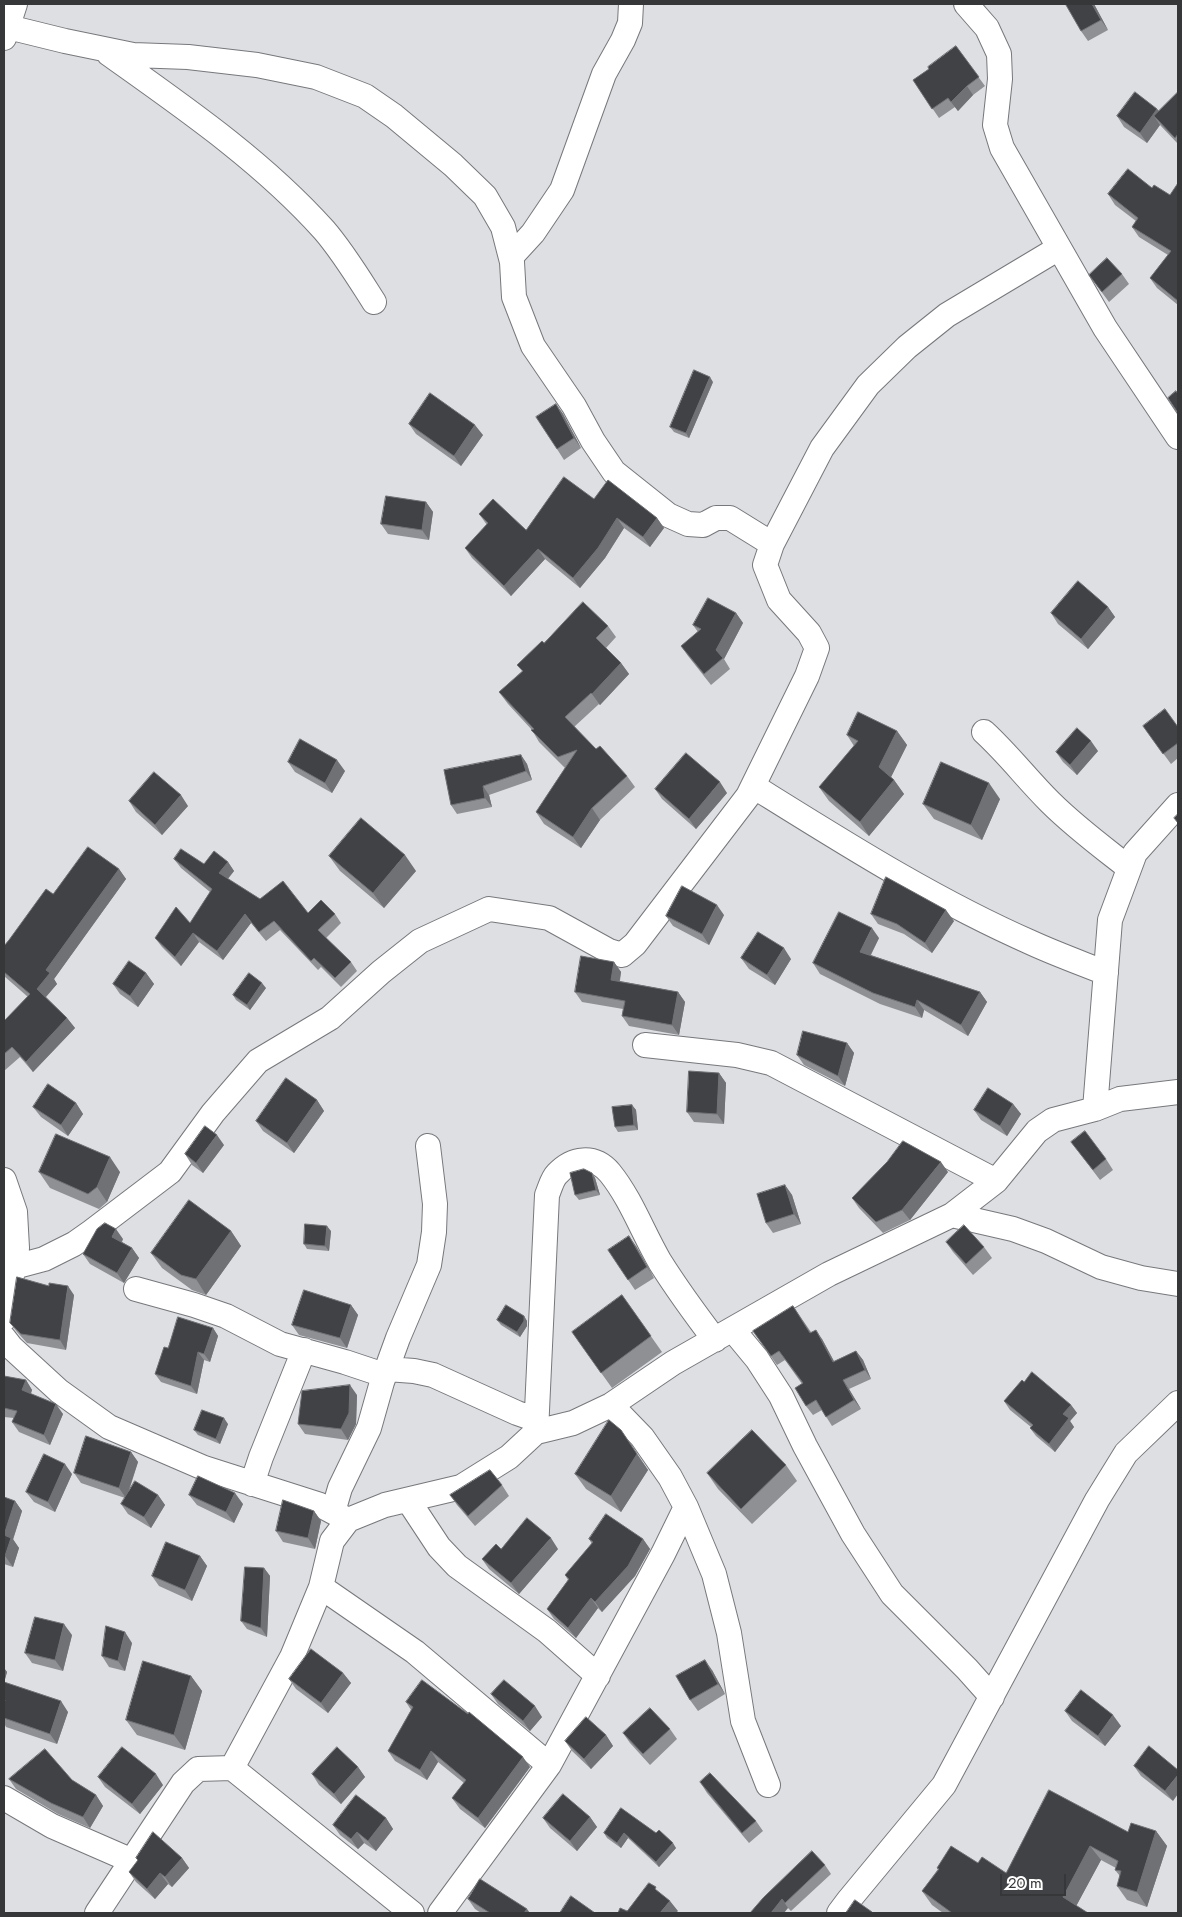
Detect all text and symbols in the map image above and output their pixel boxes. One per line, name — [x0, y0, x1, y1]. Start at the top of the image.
scale bar — [1002, 1864, 1068, 1896]
text: 20 m — [1008, 1872, 1042, 1894]

